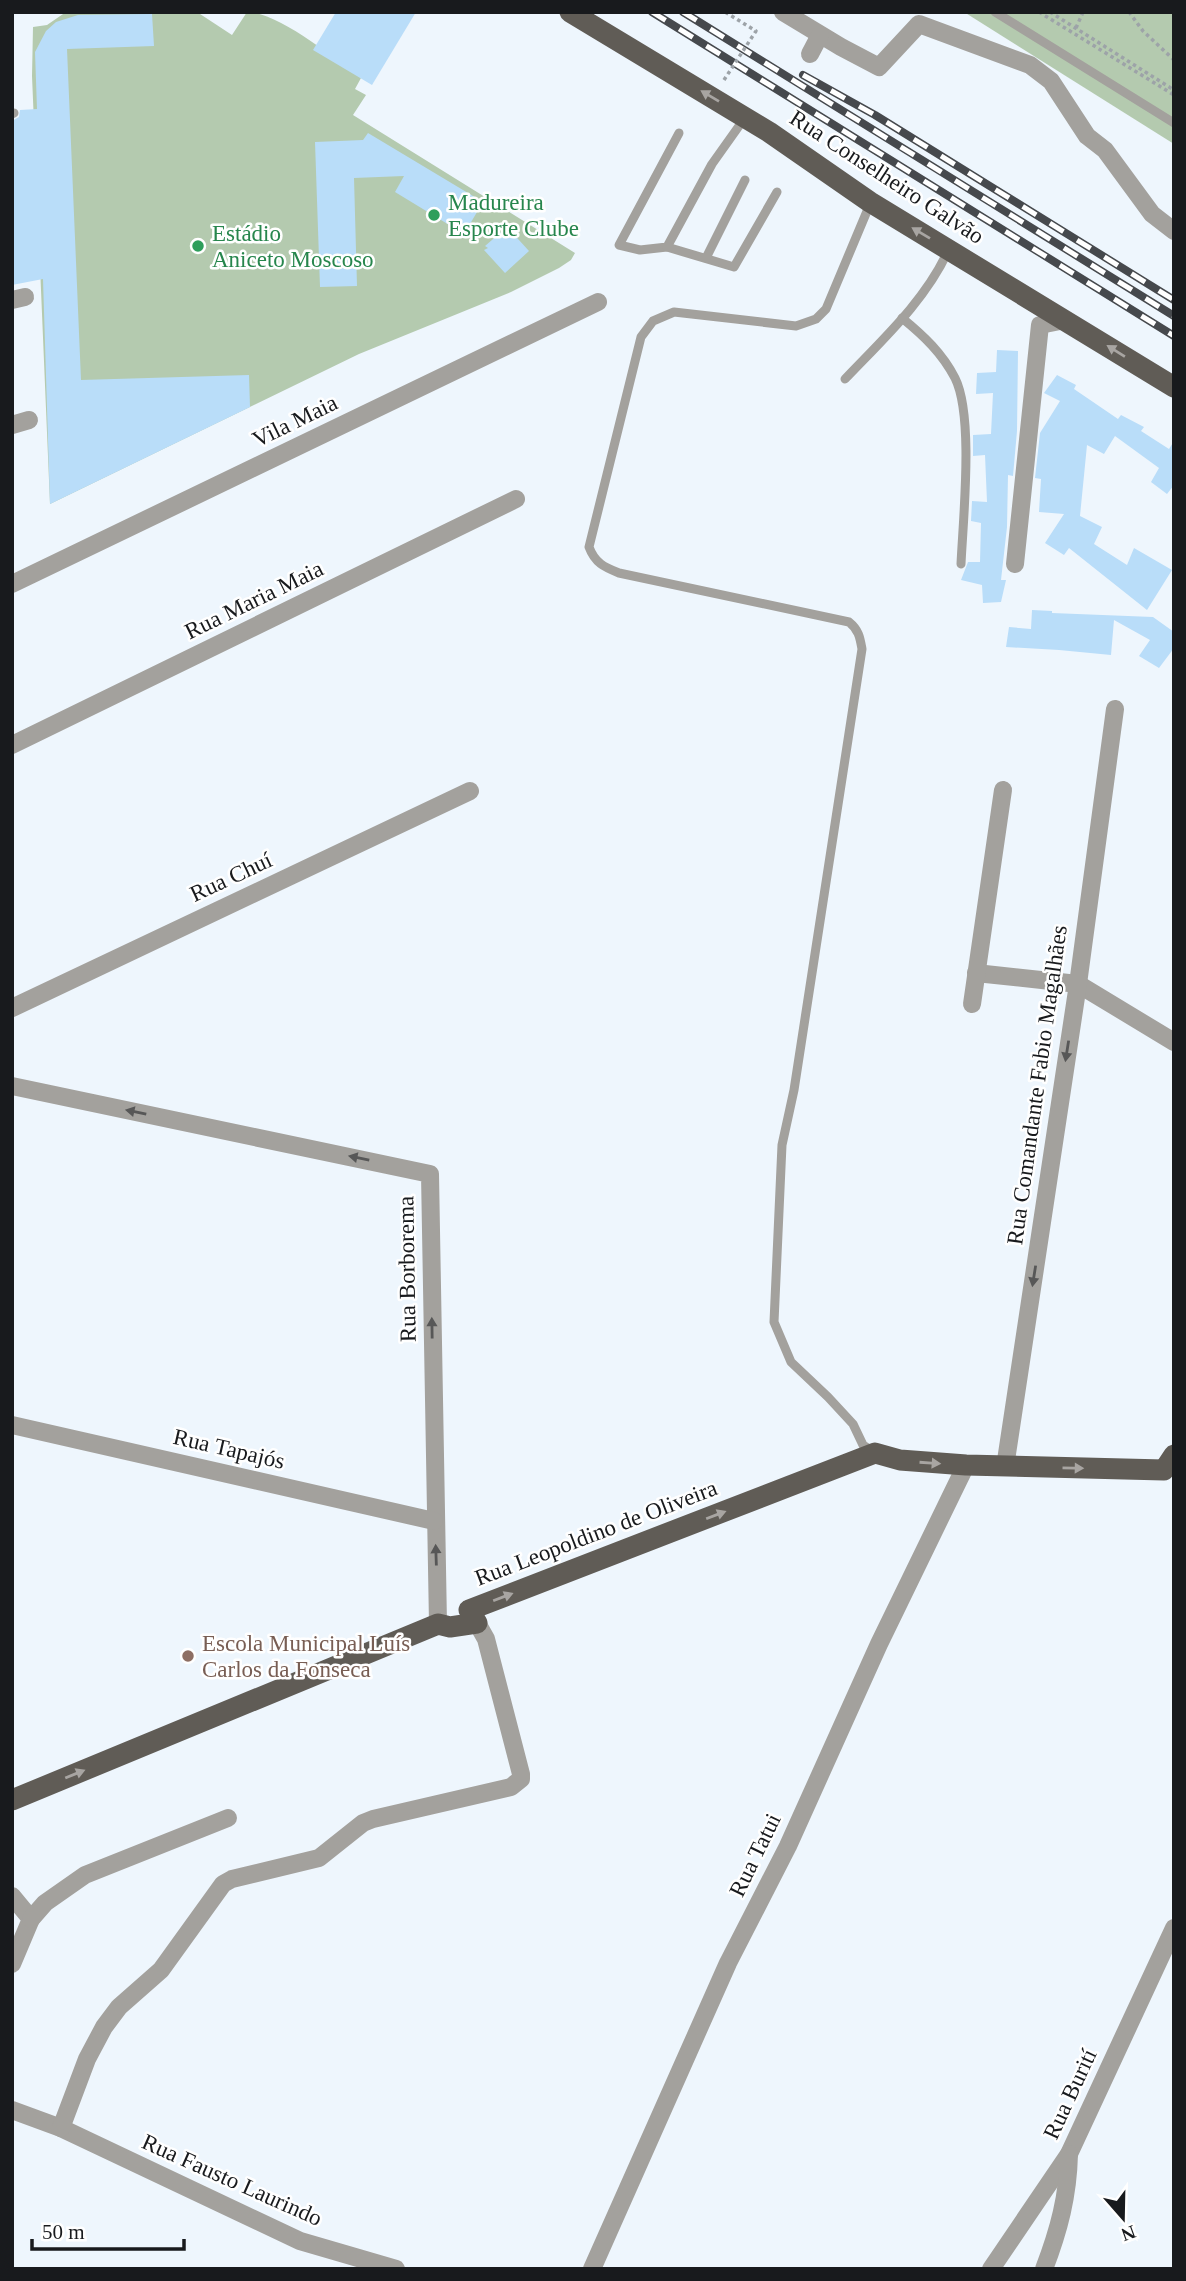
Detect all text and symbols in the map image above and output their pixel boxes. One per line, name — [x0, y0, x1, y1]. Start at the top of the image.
one-way arrow — [700, 90, 719, 102]
street label: Rua Conselheiro Galvão — [785, 105, 989, 249]
place label: Madureira Esporte Clube — [448, 190, 579, 241]
marker: Madureira Esporte Clube — [426, 207, 442, 223]
place label: Estádio Aniceto Moscoso — [212, 221, 374, 272]
one-way arrow — [912, 226, 931, 239]
marker: Estádio Aniceto Moscoso — [190, 238, 206, 254]
one-way arrow — [1106, 344, 1125, 357]
street label: Vila Maia — [249, 390, 341, 452]
street label: Rua Maria Maia — [181, 556, 327, 644]
street label: Rua Chuí — [186, 847, 276, 907]
street label: Rua Comandante Fabio Magalhães — [1002, 924, 1072, 1246]
one-way arrow — [1062, 1040, 1073, 1062]
one-way arrow — [125, 1106, 147, 1117]
one-way arrow — [348, 1152, 370, 1163]
street label: Rua Borborema — [393, 1196, 421, 1342]
one-way arrow — [1028, 1265, 1039, 1287]
one-way arrow — [426, 1317, 438, 1339]
street label: Rua Tapajós — [171, 1424, 287, 1474]
one-way arrow — [920, 1457, 942, 1468]
one-way arrow — [1062, 1462, 1084, 1474]
street label: Rua Leopoldino de Oliveira — [471, 1475, 721, 1591]
one-way arrow — [705, 1509, 726, 1520]
one-way arrow — [430, 1544, 441, 1566]
one-way arrow — [493, 1592, 514, 1603]
place label: Escola Municipal Luís Carlos da Fonseca — [202, 1631, 410, 1682]
marker: Escola Municipal Luís Carlos da Fonseca — [180, 1648, 196, 1664]
one-way arrow — [65, 1768, 86, 1779]
street label: Rua Tatui — [724, 1809, 786, 1901]
street label: Rua Burití — [1038, 2044, 1102, 2143]
street label: Rua Fausto Laurindo — [138, 2129, 326, 2231]
north arrow — [1088, 2183, 1158, 2253]
scale bar — [32, 2208, 184, 2252]
text: 50 m — [42, 2220, 85, 2244]
text: N — [1118, 2221, 1139, 2246]

